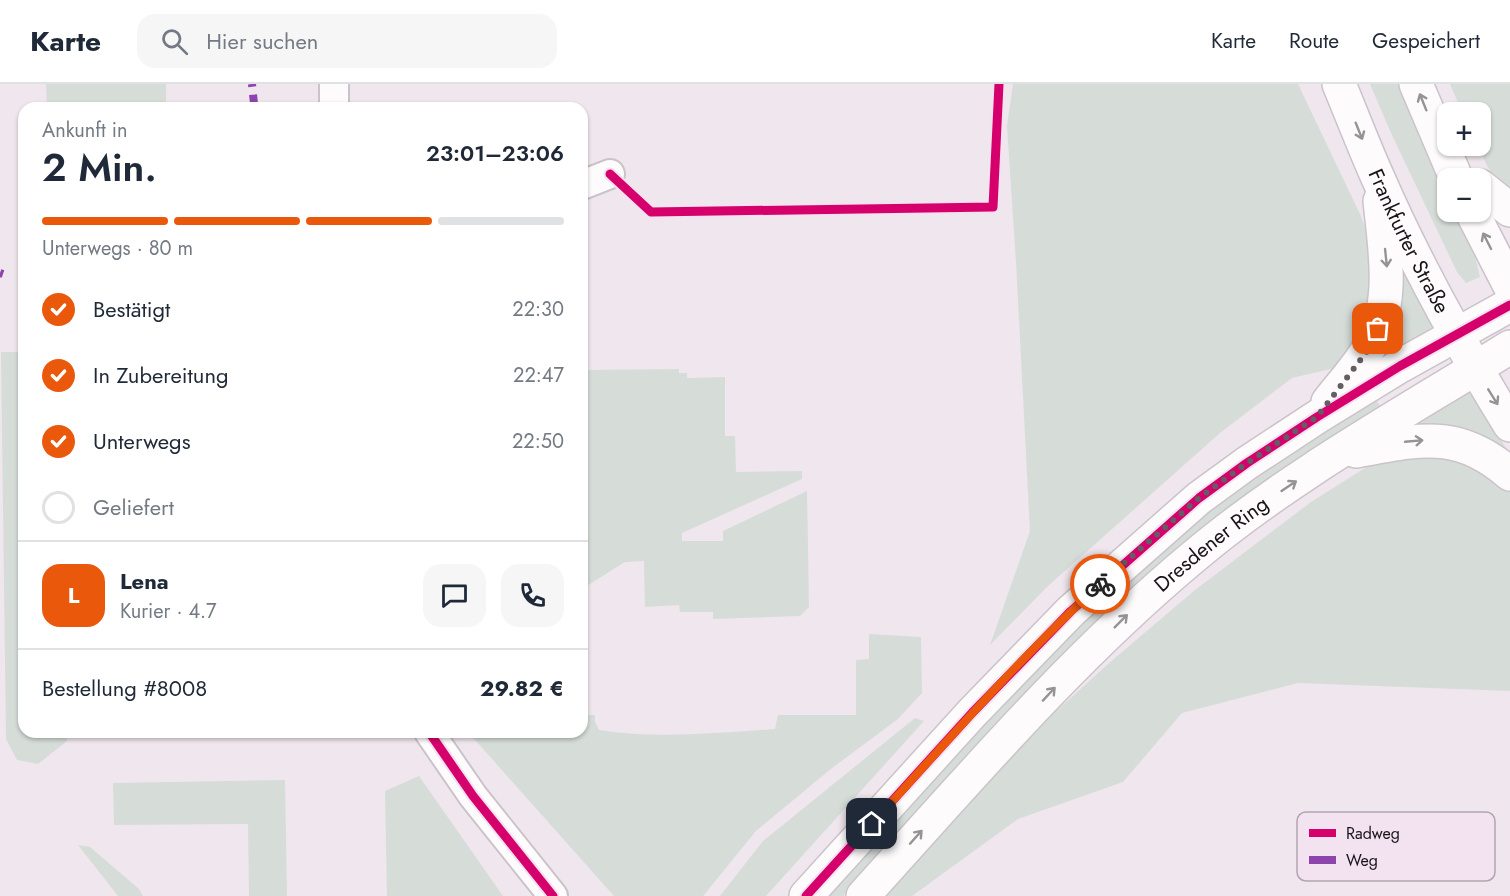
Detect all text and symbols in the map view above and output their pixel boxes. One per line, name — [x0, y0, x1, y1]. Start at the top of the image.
search box — [137, 14, 557, 68]
text: Karte — [30, 21, 101, 62]
icon: search — [158, 25, 191, 58]
text: Hier suchen — [206, 25, 318, 57]
text: Karte — [1211, 26, 1256, 56]
text: Route — [1289, 26, 1339, 56]
text: Gespeichert — [1372, 26, 1480, 56]
one-way arrow — [1417, 93, 1428, 112]
map controls — [1437, 102, 1491, 222]
button: + — [1437, 102, 1491, 156]
text: Ankunft in — [42, 116, 128, 145]
one-way arrow — [1354, 122, 1365, 140]
text: 23:01–23:06 — [426, 137, 564, 169]
text: 2 Min. — [42, 139, 157, 196]
street label: Frankfurter Straße — [1361, 164, 1457, 319]
button: − — [1437, 168, 1491, 222]
one-way arrow — [1481, 233, 1492, 251]
text: Unterwegs · 80 m — [42, 234, 193, 263]
one-way arrow — [1381, 247, 1392, 267]
icon: check — [42, 293, 75, 326]
text: Bestätigt — [93, 293, 170, 325]
text: 22:30 — [512, 295, 564, 324]
pin — [1352, 303, 1403, 354]
icon: bag — [1361, 312, 1394, 345]
icon: check — [42, 359, 75, 392]
text: In Zubereitung — [93, 359, 228, 391]
text: 22:47 — [513, 361, 564, 390]
one-way arrow — [1487, 388, 1499, 405]
icon: check — [42, 425, 75, 458]
text: Unterwegs — [93, 425, 191, 457]
text: 22:50 — [512, 427, 564, 456]
one-way arrow — [1404, 436, 1424, 447]
one-way arrow — [1281, 480, 1297, 492]
street label: Dresdener Ring — [1148, 489, 1275, 599]
text: Geliefert — [93, 491, 174, 523]
courier — [1070, 554, 1130, 614]
button: chat — [423, 564, 486, 627]
button: phone — [501, 564, 564, 627]
text: Lena — [120, 565, 169, 597]
icon: bike — [1084, 568, 1117, 601]
text: L — [68, 579, 79, 611]
text: Kurier · 4.7 — [120, 597, 217, 626]
one-way arrow — [1113, 614, 1128, 629]
text: Bestellung #8008 — [42, 672, 207, 704]
text: 29.82 € — [480, 672, 564, 704]
one-way arrow — [1042, 687, 1056, 702]
pin — [846, 798, 897, 849]
icon: home — [855, 807, 888, 840]
legend — [1297, 812, 1495, 881]
text: Radweg — [1346, 822, 1400, 845]
one-way arrow — [909, 830, 923, 845]
text: Weg — [1346, 849, 1378, 872]

